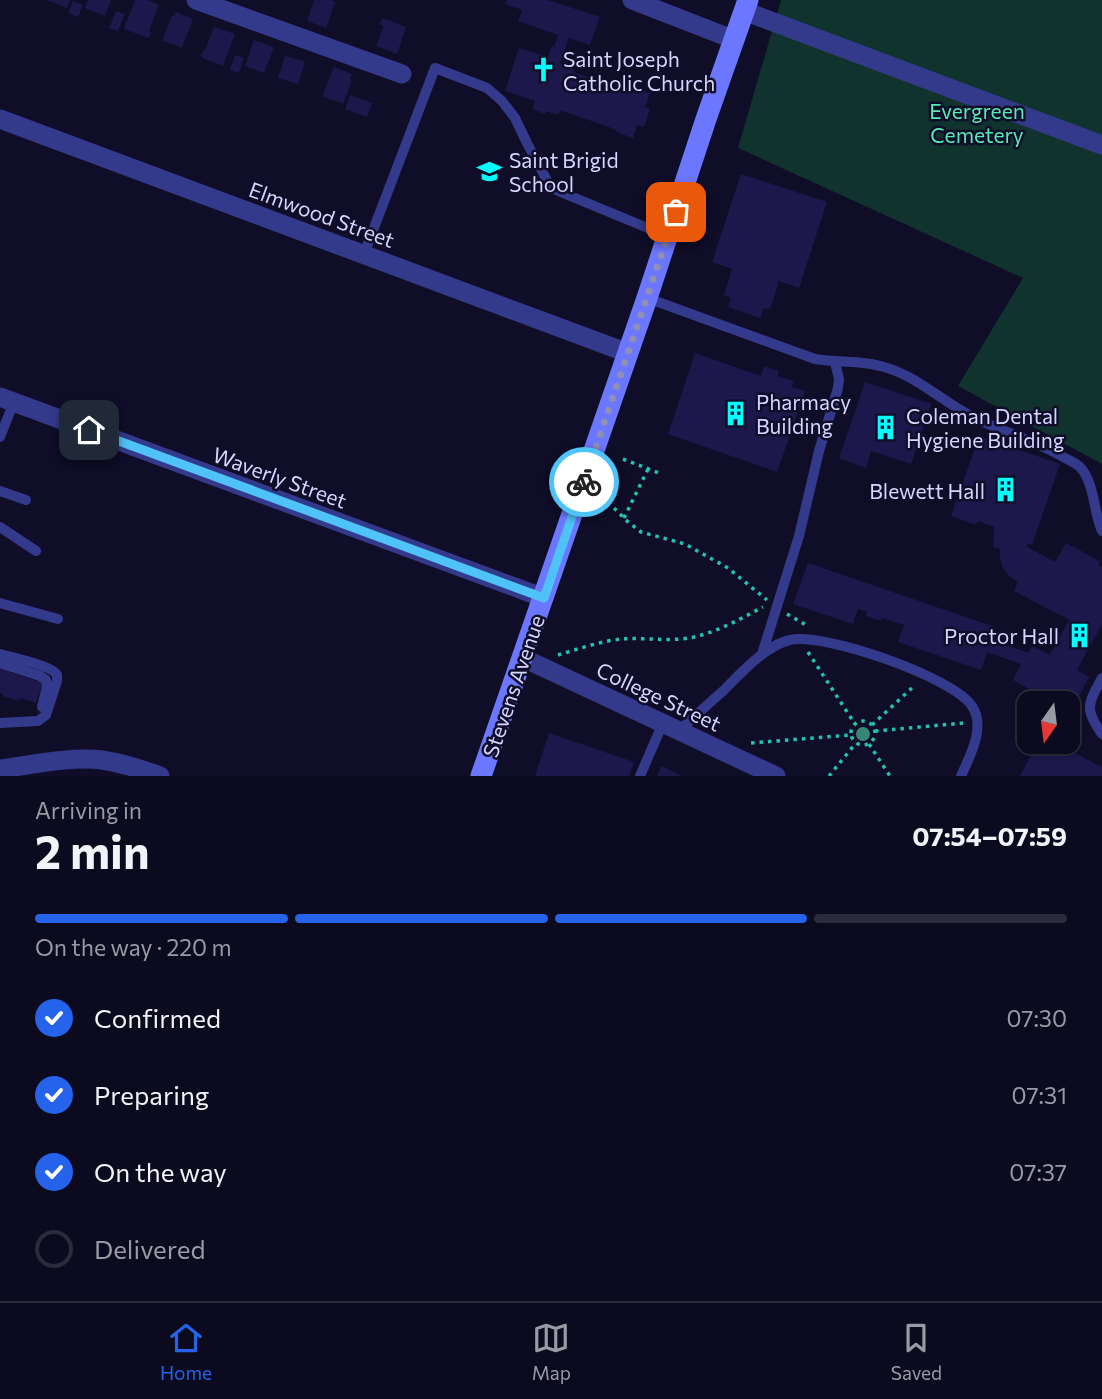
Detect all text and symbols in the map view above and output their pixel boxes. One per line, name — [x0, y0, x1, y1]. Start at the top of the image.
place label: Saint Joseph Catholic Church — [563, 46, 715, 95]
church icon: Saint Joseph Catholic Church — [529, 56, 557, 84]
park label: Evergreen Cemetery — [929, 98, 1025, 147]
place label: Saint Brigid School — [509, 147, 619, 196]
school or university icon: Saint Brigid School — [475, 157, 503, 185]
street label: Elmwood Street — [246, 176, 398, 252]
pin — [646, 182, 706, 242]
icon: bag — [657, 193, 695, 231]
place label: Pharmacy Building — [756, 389, 851, 438]
building icon: Pharmacy Building — [722, 399, 750, 427]
pin — [59, 400, 119, 460]
place label: Coleman Dental Hygiene Building — [906, 403, 1064, 452]
icon: home — [70, 411, 108, 449]
building icon: Coleman Dental Hygiene Building — [872, 413, 900, 441]
street label: Waverly Street — [210, 441, 350, 513]
courier — [549, 447, 619, 517]
icon: bike — [565, 463, 603, 501]
building icon: Blewett Hall — [991, 476, 1019, 504]
place label: Blewett Hall — [869, 478, 985, 503]
street label: Stevens Avenue — [477, 612, 549, 760]
building icon: Proctor Hall — [1065, 621, 1093, 649]
place label: Proctor Hall — [944, 623, 1059, 648]
street label: College Street — [593, 656, 725, 736]
north arrow — [1017, 691, 1080, 754]
map controls — [1017, 691, 1080, 754]
text: Arriving in — [35, 796, 142, 824]
text: 07:54–07:59 — [912, 820, 1067, 851]
text: 2 min — [35, 822, 150, 878]
text: On the way · 220 m — [35, 933, 232, 961]
icon: check — [35, 999, 73, 1037]
text: Confirmed — [94, 1002, 221, 1033]
text: 07:30 — [1006, 1004, 1067, 1032]
icon: check — [35, 1076, 73, 1114]
text: Preparing — [94, 1079, 209, 1110]
text: 07:31 — [1012, 1081, 1067, 1109]
icon: check — [35, 1153, 73, 1191]
text: On the way — [94, 1156, 227, 1187]
text: 07:37 — [1009, 1158, 1067, 1186]
text: Delivered — [94, 1233, 205, 1264]
tab: Home — [160, 1319, 212, 1384]
tab: Map — [532, 1319, 571, 1384]
tab: Saved — [891, 1319, 942, 1384]

